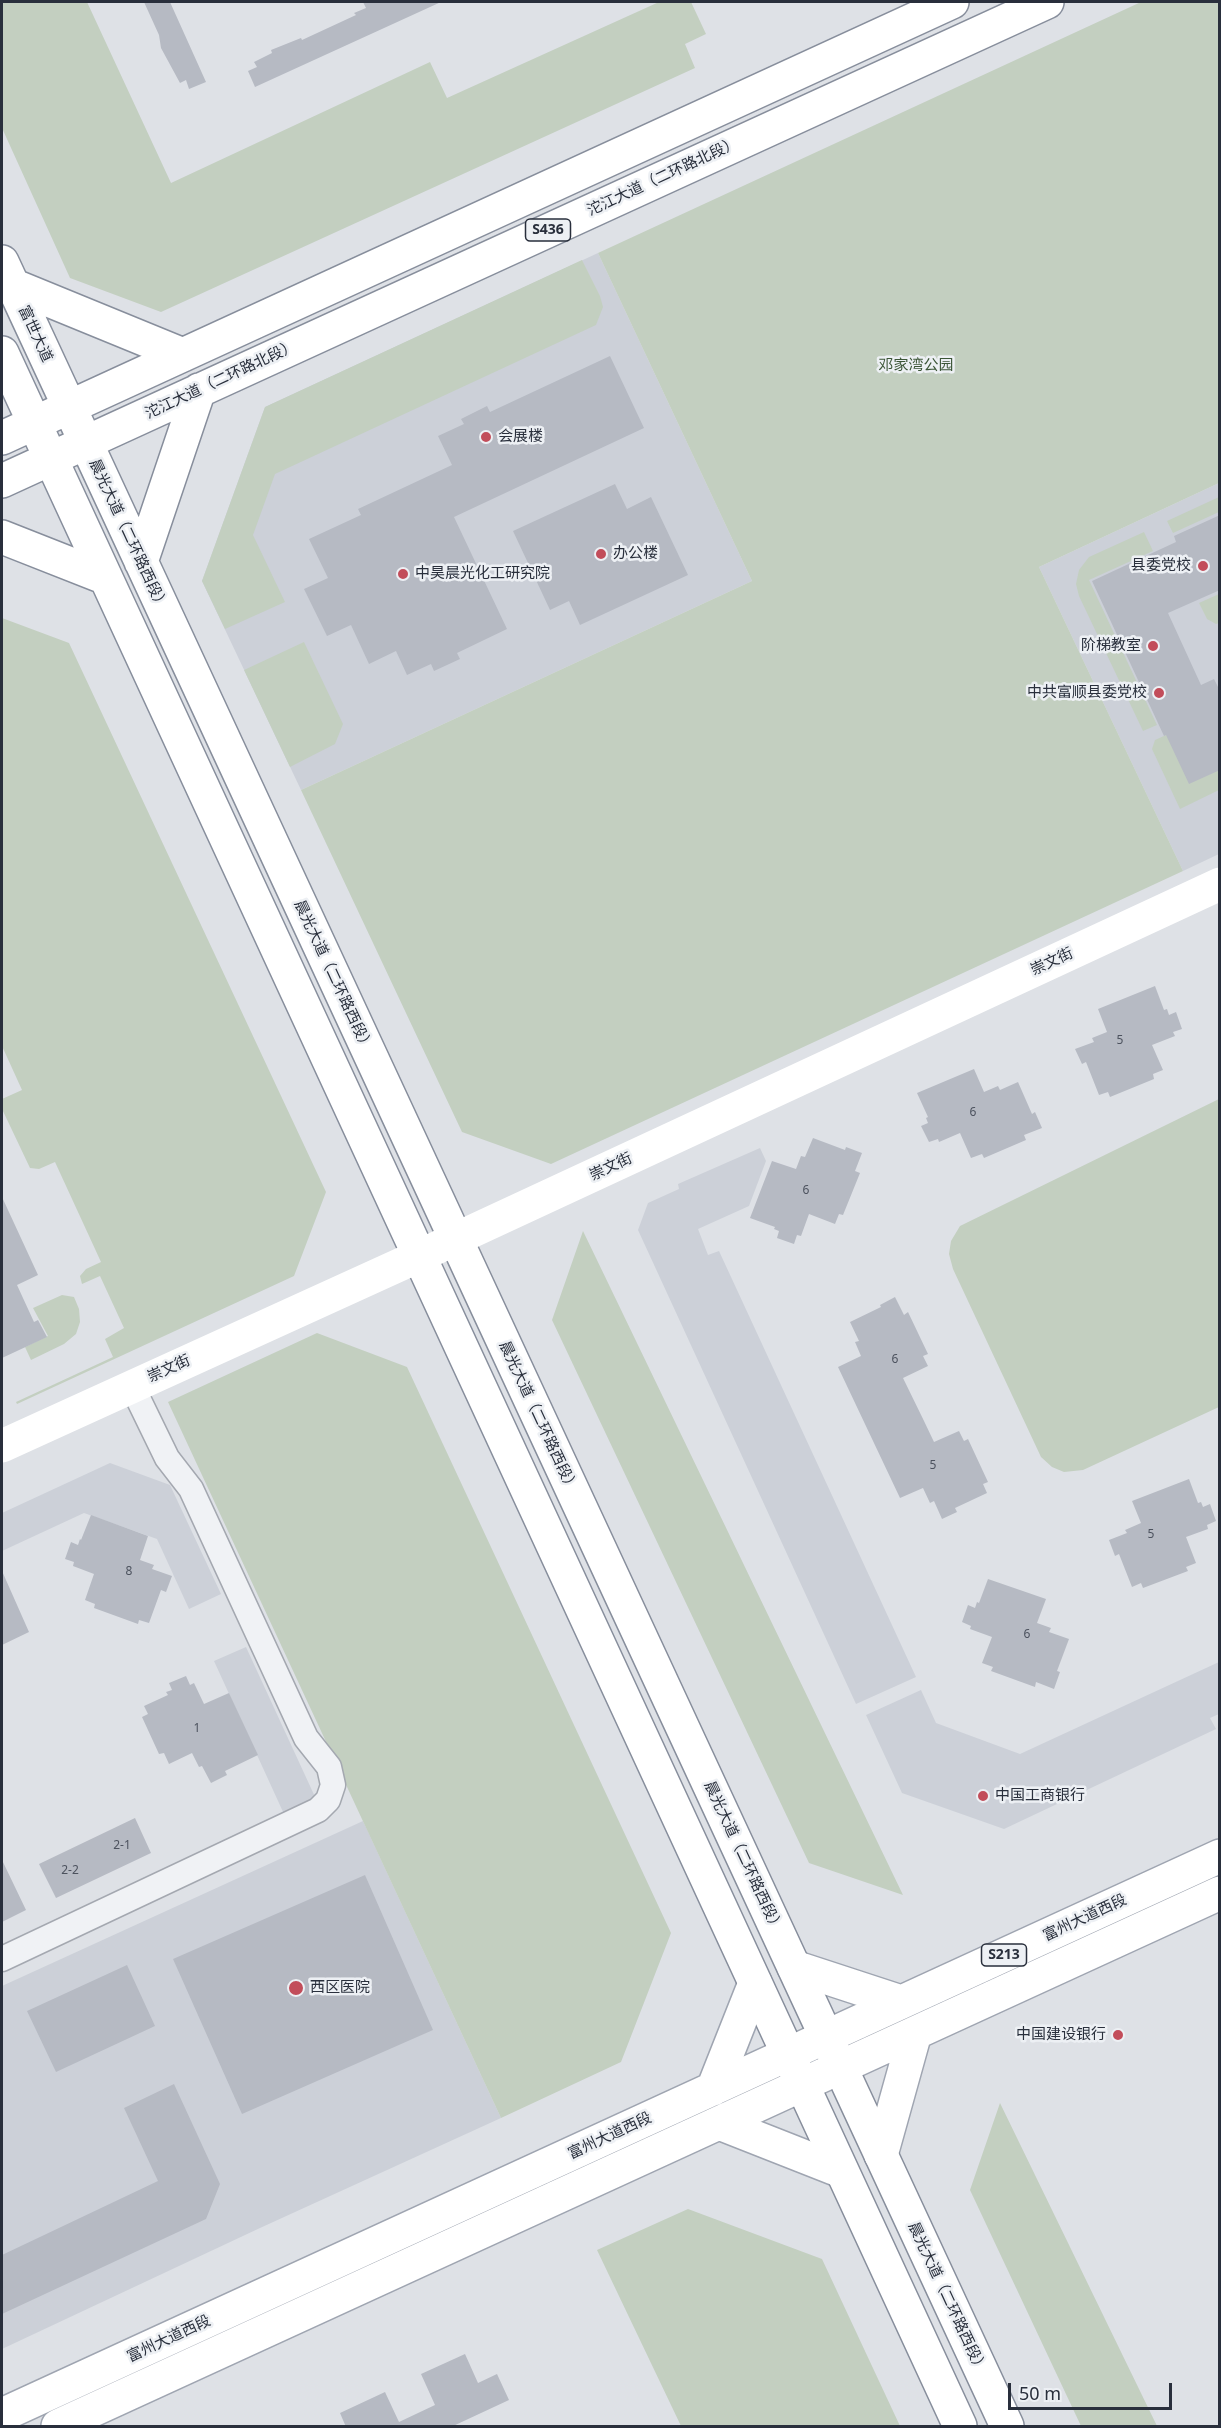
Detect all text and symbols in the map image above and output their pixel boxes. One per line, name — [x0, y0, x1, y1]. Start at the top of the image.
street label: 沱江大道（二环路北段） — [584, 134, 742, 220]
road number: S436 — [526, 219, 570, 241]
street label: 富世大道 — [14, 303, 56, 365]
street label: 沱江大道（二环路北段） — [142, 337, 300, 423]
park label: 邓家湾公园 — [879, 357, 953, 375]
place label: 会展楼 — [498, 428, 543, 446]
marker: 会展楼 — [479, 430, 493, 444]
street label: 晨光大道（二环路西段） — [85, 456, 171, 614]
place label: 办公楼 — [613, 545, 658, 563]
marker: 办公楼 — [594, 547, 608, 561]
place label: 县委党校 — [1131, 557, 1191, 575]
marker: 县委党校 — [1196, 559, 1210, 573]
place label: 中昊晨光化工研究院 — [415, 565, 550, 583]
marker: 中昊晨光化工研究院 — [396, 567, 410, 581]
place label: 阶梯教室 — [1081, 637, 1141, 655]
marker: 阶梯教室 — [1146, 639, 1160, 653]
place label: 中共富顺县委党校 — [1027, 684, 1147, 702]
marker: 中共富顺县委党校 — [1152, 686, 1166, 700]
street label: 晨光大道（二环路西段） — [290, 897, 376, 1055]
street label: 崇文街 — [1028, 944, 1076, 980]
house number: 5 — [1117, 1034, 1123, 1048]
house number: 6 — [970, 1106, 976, 1120]
street label: 崇文街 — [587, 1149, 635, 1185]
house number: 6 — [803, 1184, 809, 1198]
street label: 晨光大道（二环路西段） — [495, 1338, 581, 1496]
street label: 崇文街 — [145, 1352, 193, 1386]
house number: 6 — [892, 1353, 898, 1367]
house number: 5 — [930, 1459, 936, 1473]
house number: 5 — [1148, 1528, 1154, 1542]
house number: 8 — [126, 1565, 132, 1579]
house number: 6 — [1024, 1628, 1030, 1642]
house number: 1 — [194, 1722, 200, 1736]
street label: 晨光大道（二环路西段） — [700, 1778, 786, 1936]
place label: 中国工商银行 — [995, 1787, 1085, 1805]
marker: 中国工商银行 — [976, 1789, 990, 1803]
house number: 2-1 — [113, 1839, 131, 1853]
house number: 2-2 — [61, 1864, 79, 1878]
street label: 富州大道西段 — [1040, 1891, 1130, 1945]
road number: S213 — [982, 1944, 1026, 1966]
marker: 西区医院 — [287, 1979, 305, 1997]
place label: 西区医院 — [310, 1979, 370, 1997]
place label: 中国建设银行 — [1016, 2026, 1106, 2044]
marker: 中国建设银行 — [1111, 2028, 1125, 2042]
street label: 富州大道西段 — [565, 2109, 655, 2163]
street label: 晨光大道（二环路西段） — [904, 2219, 990, 2377]
street label: 富州大道西段 — [124, 2312, 214, 2366]
scale bar — [1011, 2371, 1174, 2409]
text: 50 m — [1019, 2381, 1061, 2405]

